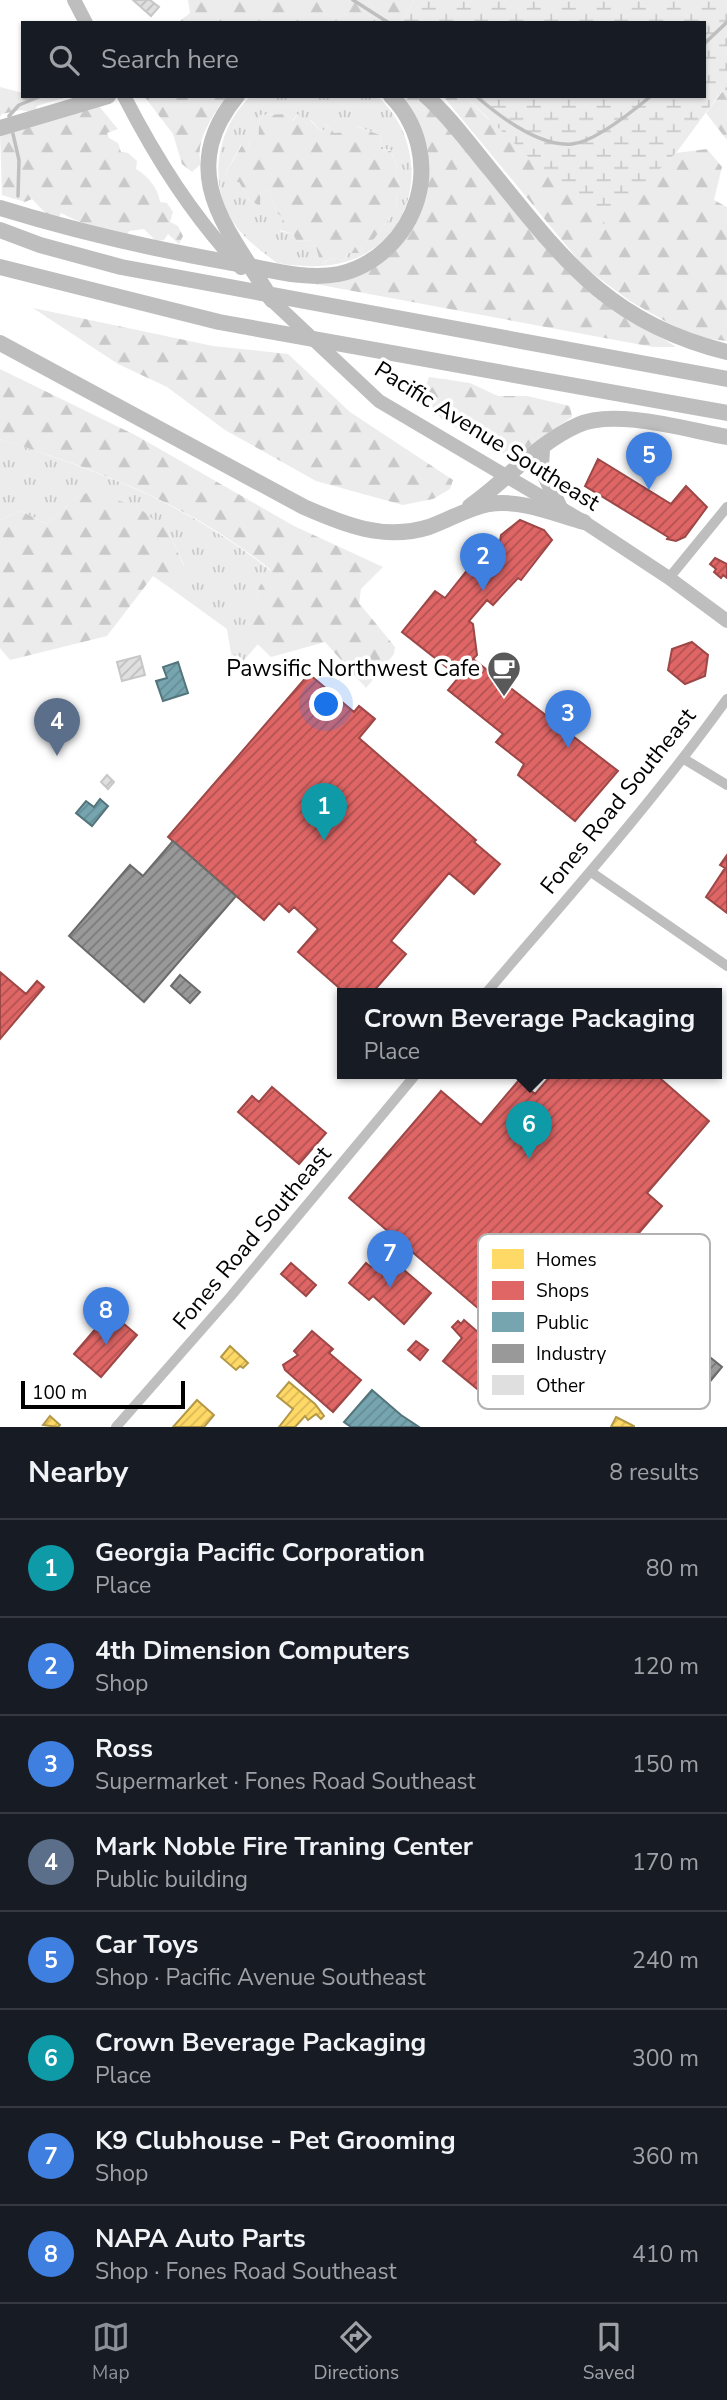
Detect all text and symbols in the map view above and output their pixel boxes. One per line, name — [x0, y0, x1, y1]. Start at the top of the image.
search box — [21, 21, 706, 98]
icon: search — [45, 41, 83, 79]
text: Search here — [101, 42, 239, 77]
street label: Pacific Avenue Southeast — [368, 354, 606, 519]
pin: 5 — [626, 432, 672, 490]
pin: 2 — [460, 533, 506, 591]
cafe icon: Pawsific Northwest Cafe — [485, 649, 523, 698]
place label: Pawsific Northwest Cafe — [226, 653, 480, 684]
your location — [309, 687, 343, 721]
pin: 3 — [545, 690, 591, 748]
pin: 4 — [34, 698, 80, 756]
street label: Fones Road Southeast — [533, 701, 703, 901]
pin: 1 — [301, 783, 347, 841]
popup — [337, 988, 722, 1079]
text: Crown Beverage Packaging — [364, 1001, 695, 1036]
text: Place — [364, 1036, 420, 1067]
pin: 6 — [506, 1101, 552, 1159]
street label: Fones Road Southeast — [166, 1139, 339, 1336]
pin: 7 — [367, 1230, 413, 1288]
legend — [478, 1234, 710, 1409]
text: Homes — [536, 1247, 597, 1273]
text: Shops — [536, 1278, 589, 1304]
pin: 8 — [83, 1287, 129, 1345]
text: Public — [536, 1310, 589, 1336]
text: Industry — [536, 1341, 606, 1367]
text: Other — [536, 1373, 585, 1399]
scale bar — [21, 1378, 186, 1410]
text: 100 m — [32, 1380, 87, 1406]
text: Nearby — [28, 1452, 128, 1493]
text: 8 results — [609, 1457, 699, 1488]
text: Georgia Pacific Corporation — [95, 1535, 425, 1570]
text: 1 — [44, 1553, 58, 1584]
text: 80 m — [646, 1553, 699, 1584]
text: Place — [95, 1570, 151, 1601]
text: 4th Dimension Computers — [95, 1633, 410, 1668]
text: 2 — [44, 1651, 58, 1682]
text: 120 m — [632, 1651, 699, 1682]
text: Shop — [95, 1668, 148, 1699]
text: Ross — [95, 1731, 153, 1766]
text: 3 — [44, 1749, 58, 1780]
text: 150 m — [632, 1749, 699, 1780]
text: Supermarket · Fones Road Southeast — [95, 1766, 476, 1797]
text: Mark Noble Fire Traning Center — [95, 1829, 473, 1864]
text: 4 — [44, 1847, 58, 1878]
text: 170 m — [632, 1847, 699, 1878]
text: Public building — [95, 1864, 248, 1895]
text: Car Toys — [95, 1927, 199, 1962]
text: 5 — [44, 1945, 58, 1976]
text: 240 m — [632, 1945, 699, 1976]
text: Shop · Pacific Avenue Southeast — [95, 1962, 426, 1993]
text: Crown Beverage Packaging — [95, 2025, 426, 2060]
text: 6 — [44, 2043, 58, 2074]
text: 300 m — [632, 2043, 699, 2074]
text: Place — [95, 2060, 151, 2091]
text: K9 Clubhouse - Pet Grooming — [95, 2123, 456, 2158]
text: 7 — [44, 2141, 58, 2172]
text: 360 m — [632, 2141, 699, 2172]
text: Shop — [95, 2158, 148, 2189]
text: NAPA Auto Parts — [95, 2221, 306, 2256]
text: 8 — [44, 2239, 58, 2270]
text: 410 m — [632, 2239, 699, 2270]
text: Shop · Fones Road Southeast — [95, 2256, 397, 2287]
tab: Map — [92, 2318, 130, 2386]
tab: Directions — [313, 2318, 399, 2386]
tab: Saved — [583, 2318, 635, 2386]

